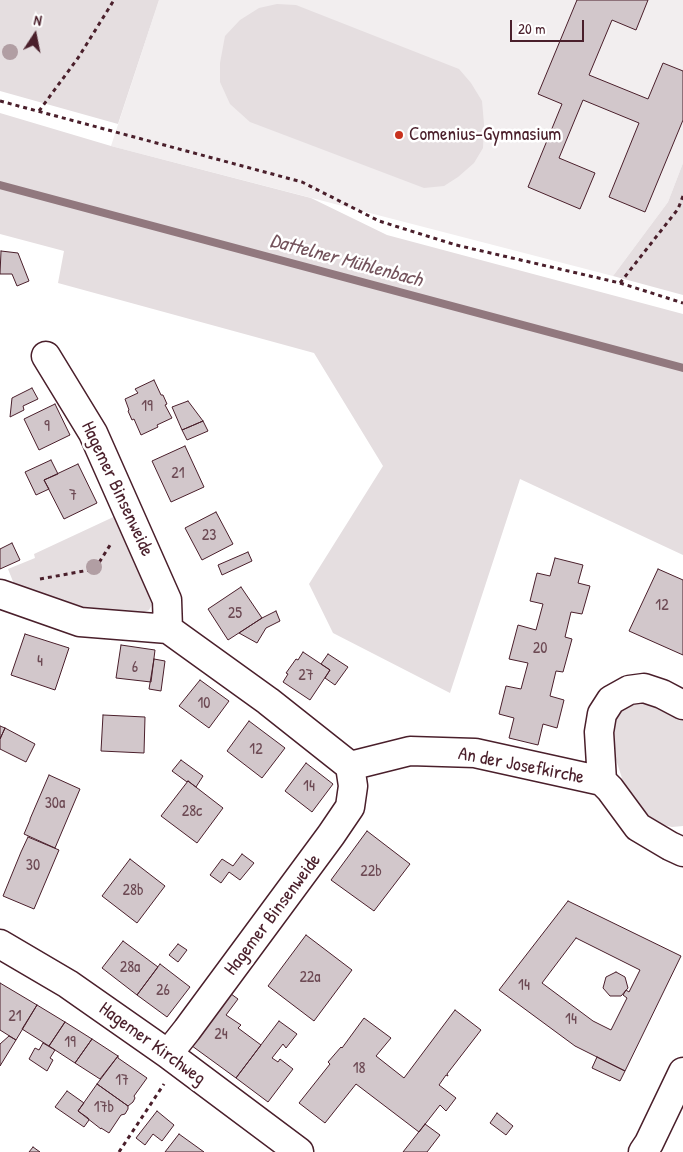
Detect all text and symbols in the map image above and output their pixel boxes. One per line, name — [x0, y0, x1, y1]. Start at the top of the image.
north arrow — [10, 10, 60, 60]
text: N — [32, 10, 43, 30]
scale bar — [513, 10, 587, 42]
text: 20 m — [518, 18, 545, 39]
place label: Comenius-Gymnasium — [409, 124, 561, 146]
marker: Comenius-Gymnasium — [393, 129, 405, 141]
water label: Dattelner Mühlenbach — [267, 229, 425, 293]
house number: 19 — [141, 397, 153, 417]
house number: 9 — [44, 417, 50, 437]
street label: Hagemer Binsenweide — [76, 418, 158, 560]
house number: 21 — [171, 464, 185, 484]
house number: 7 — [69, 486, 77, 506]
house number: 23 — [202, 526, 216, 546]
house number: 12 — [655, 596, 669, 616]
house number: 25 — [228, 604, 242, 624]
house number: 20 — [533, 639, 547, 659]
house number: 4 — [37, 652, 43, 672]
house number: 6 — [132, 658, 138, 678]
house number: 27 — [298, 666, 314, 686]
house number: 10 — [198, 694, 210, 714]
house number: 12 — [249, 740, 263, 760]
street label: An der Josefkirche — [456, 743, 586, 789]
house number: 14 — [303, 777, 315, 797]
house number: 30a — [45, 794, 65, 814]
house number: 28c — [182, 802, 202, 822]
street label: Hagemer Binsenweide — [220, 850, 326, 980]
house number: 30 — [26, 856, 40, 876]
house number: 22b — [360, 862, 382, 882]
house number: 28b — [122, 881, 144, 901]
house number: 28a — [120, 958, 140, 978]
house number: 22a — [299, 968, 321, 988]
house number: 14 — [518, 976, 530, 996]
house number: 26 — [156, 981, 170, 1001]
street label: Hagemer Kirchweg — [94, 998, 210, 1090]
house number: 21 — [8, 1007, 22, 1027]
house number: 14 — [565, 1010, 577, 1030]
house number: 24 — [214, 1025, 228, 1045]
house number: 19 — [64, 1033, 76, 1053]
house number: 18 — [353, 1059, 365, 1079]
house number: 17 — [115, 1071, 129, 1091]
house number: 17b — [94, 1098, 114, 1118]

